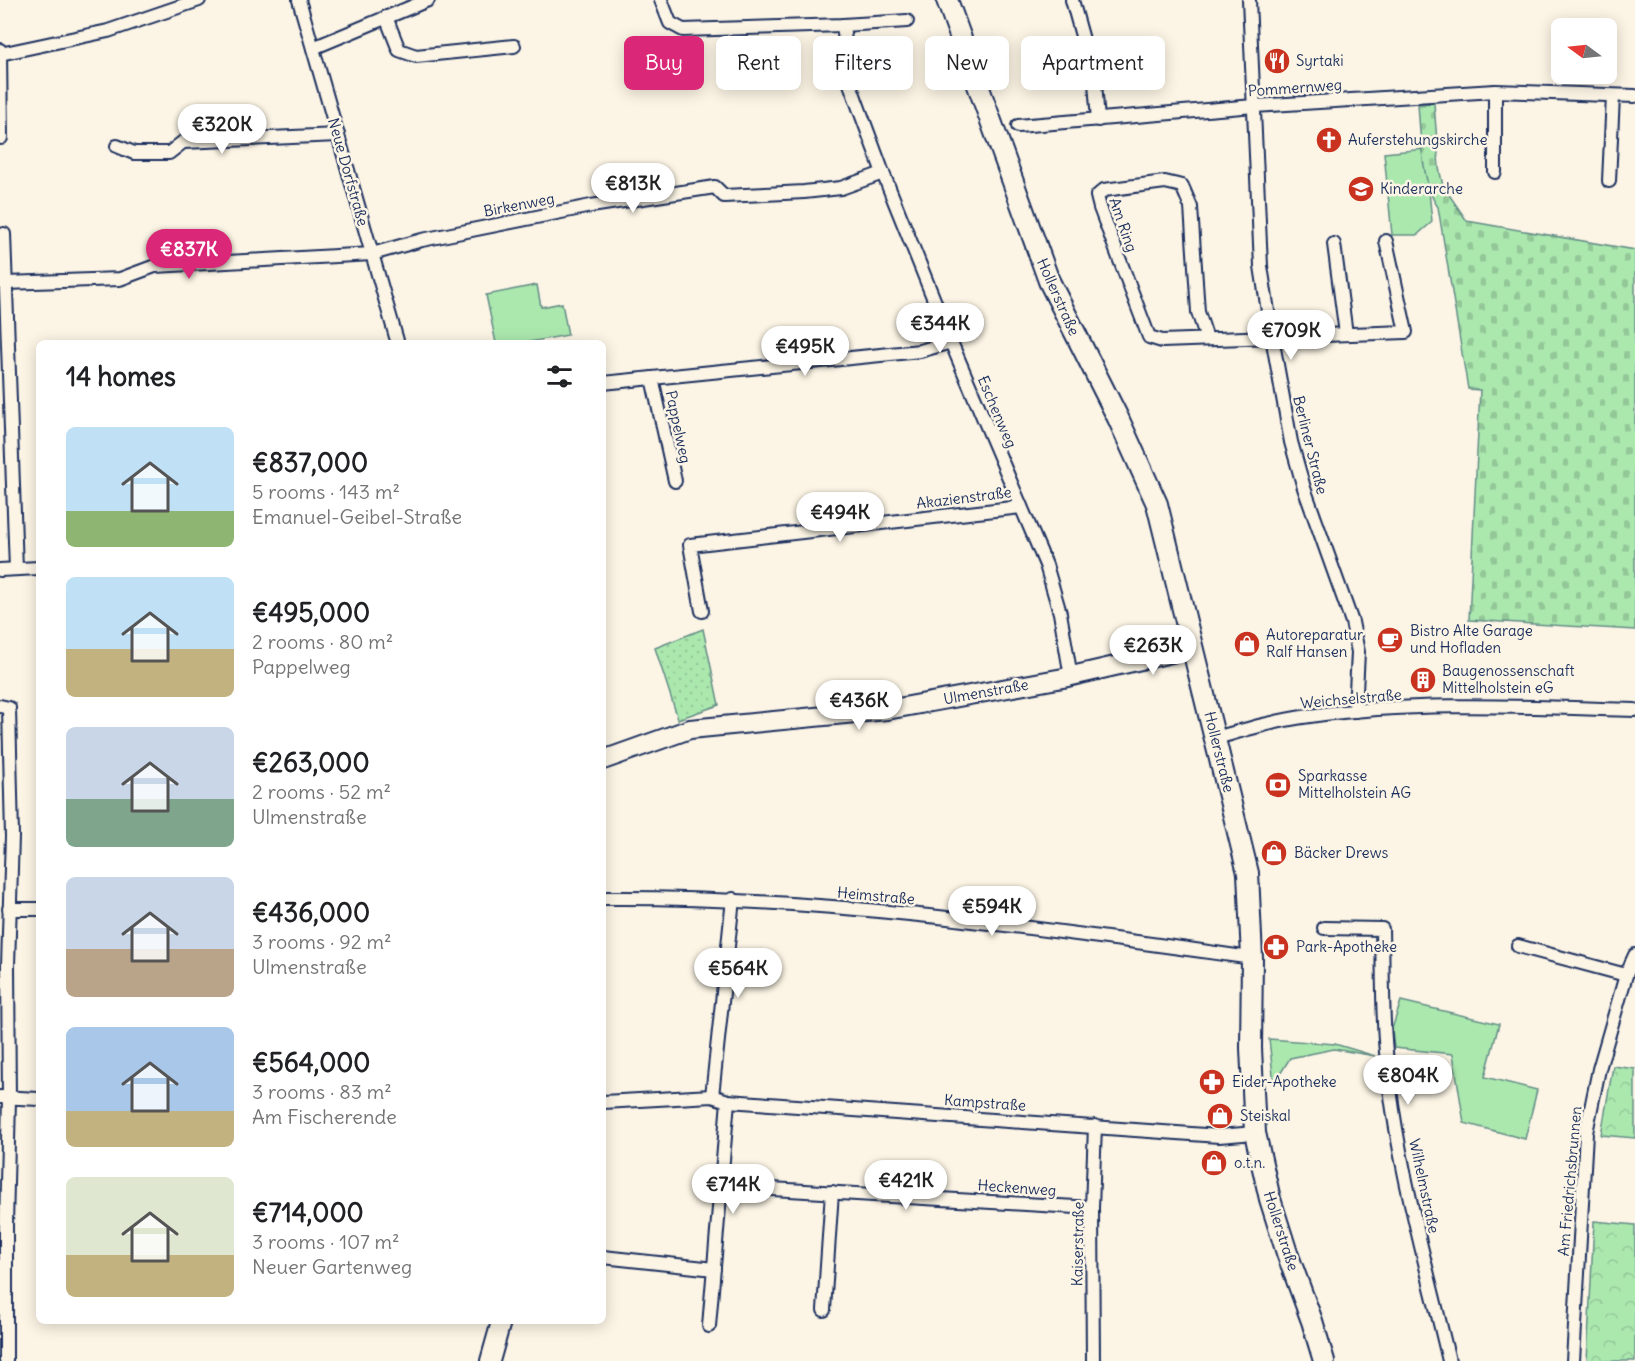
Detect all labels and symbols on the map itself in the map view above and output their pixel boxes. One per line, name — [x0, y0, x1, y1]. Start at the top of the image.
north arrow — [1551, 18, 1617, 84]
restaurant icon: Syrtaki — [1262, 46, 1292, 76]
place label: Syrtaki — [1296, 51, 1344, 70]
street label: Pommernweg — [1247, 75, 1343, 100]
pin: €320K — [180, 104, 264, 155]
street label: Neue Dorfstraße — [324, 116, 373, 228]
church icon: Auferstehungskirche — [1314, 125, 1344, 155]
place label: Auferstehungskirche — [1348, 130, 1488, 149]
pin: €813K — [591, 163, 675, 214]
school or university icon: Kinderarche — [1346, 174, 1376, 204]
place label: Kinderarche — [1380, 179, 1463, 198]
street label: Birkenweg — [482, 188, 556, 221]
street label: Am Ring — [1105, 195, 1142, 255]
pin: €837K — [147, 229, 231, 280]
street label: Hollerstraße — [1033, 255, 1084, 338]
pin: €344K — [898, 303, 982, 354]
pin: €709K — [1249, 310, 1333, 361]
pin: €495K — [763, 326, 847, 377]
street label: Eschenweg — [974, 373, 1021, 451]
street label: Pappelweg — [662, 389, 695, 465]
street label: Berliner Straße — [1289, 394, 1332, 496]
street label: Akazienstraße — [915, 482, 1013, 513]
pin: €494K — [798, 492, 882, 543]
place label: Bistro Alte Garage und Hofladen — [1410, 621, 1533, 657]
pin: €263K — [1111, 625, 1195, 676]
place label: Autoreparatur Ralf Hansen — [1266, 625, 1363, 661]
cafe icon: Bistro Alte Garage und Hofladen — [1375, 625, 1405, 655]
shop icon: Autoreparatur Ralf Hansen — [1232, 629, 1262, 659]
place label: Baugenossenschaft Mittelholstein eG — [1442, 661, 1575, 697]
building icon: Baugenossenschaft Mittelholstein eG — [1408, 665, 1438, 695]
street label: Ulmenstraße — [942, 675, 1030, 708]
pin: €436K — [817, 680, 901, 731]
street label: Weichselstraße — [1299, 685, 1402, 712]
street label: Hollerstraße — [1200, 709, 1239, 794]
place label: Sparkasse Mittelholstein AG — [1298, 766, 1411, 802]
bank icon: Sparkasse Mittelholstein AG — [1263, 770, 1293, 800]
shop icon: Bäcker Drews — [1259, 838, 1289, 868]
place label: Bäcker Drews — [1294, 843, 1388, 862]
street label: Heimstraße — [836, 883, 916, 908]
pin: €594K — [950, 886, 1034, 937]
pharmacy icon: Park-Apotheke — [1261, 932, 1291, 962]
place label: Park-Apotheke — [1296, 937, 1397, 956]
pin: €564K — [696, 948, 780, 999]
pin: €804K — [1366, 1055, 1450, 1106]
pharmacy icon: Eider-Apotheke — [1197, 1067, 1227, 1097]
place label: Eider-Apotheke — [1232, 1072, 1337, 1091]
street label: Kampstraße — [943, 1090, 1027, 1115]
shop icon: Steiskal — [1205, 1101, 1235, 1131]
street label: Am Friedrichsbrunnen — [1553, 1105, 1586, 1257]
place label: Steiskal — [1240, 1106, 1291, 1125]
street label: Wilhelmstraße — [1405, 1137, 1444, 1235]
shop icon: o.t.n. — [1199, 1148, 1229, 1178]
place label: o.t.n. — [1234, 1153, 1265, 1172]
pin: €421K — [864, 1160, 948, 1211]
pin: €714K — [691, 1164, 775, 1215]
street label: Heckenweg — [977, 1175, 1057, 1200]
street label: Hollerstraße — [1260, 1189, 1303, 1273]
street label: Kaiserstraße — [1067, 1201, 1088, 1287]

